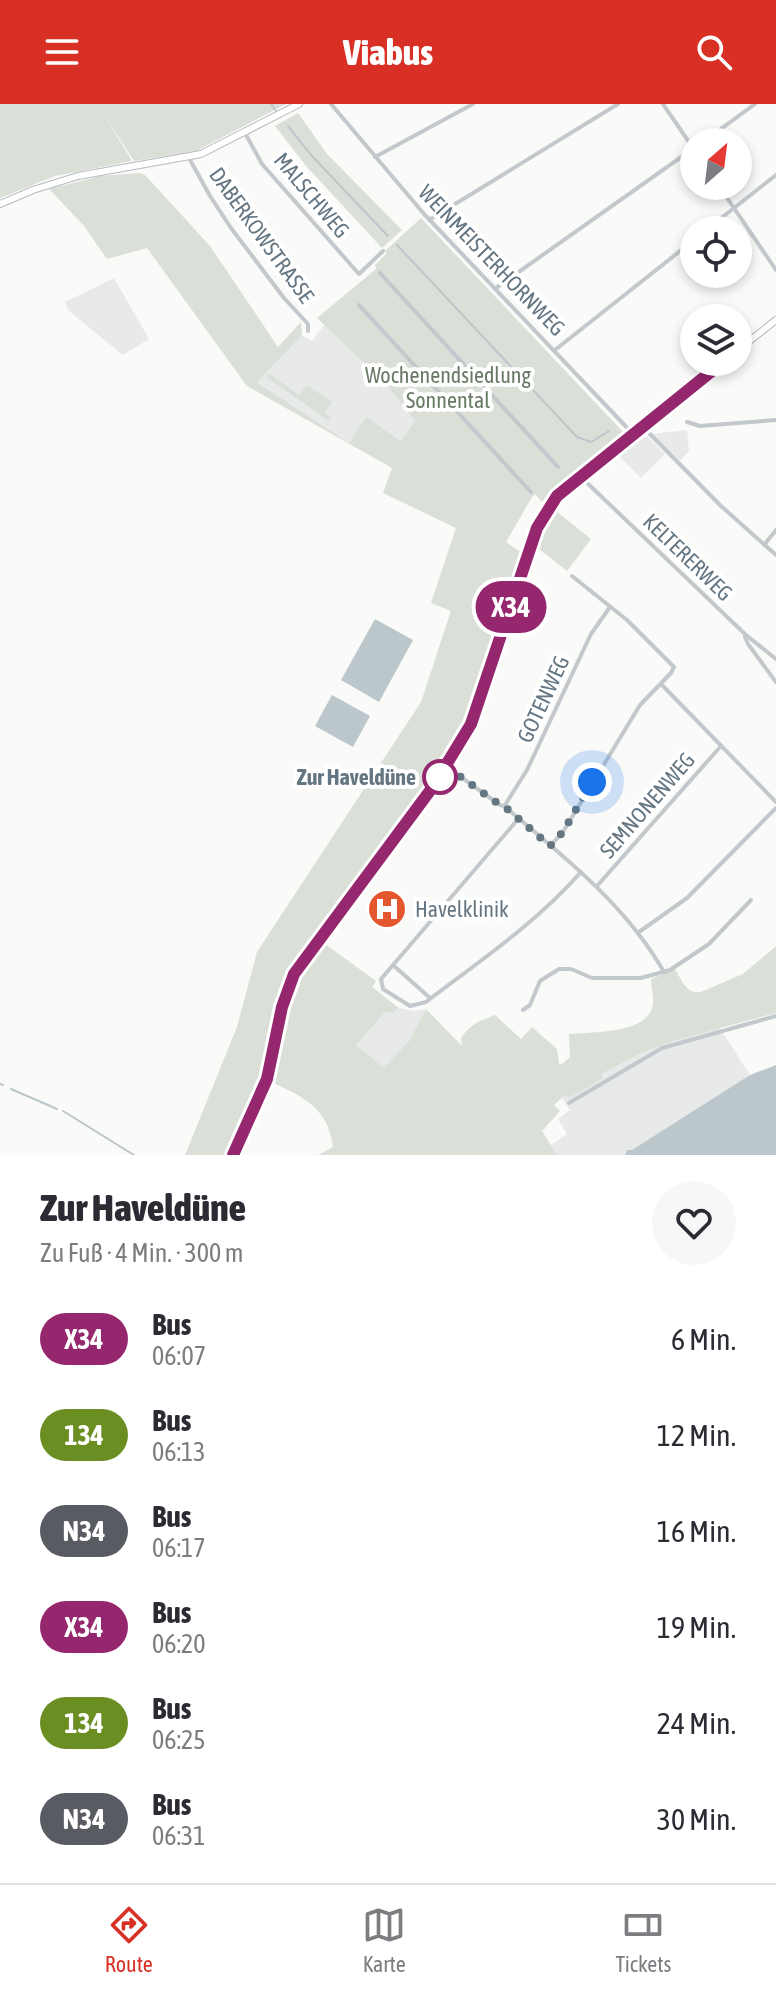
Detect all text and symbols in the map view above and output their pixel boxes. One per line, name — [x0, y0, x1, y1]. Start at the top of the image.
icon: menu — [40, 30, 84, 74]
icon: search — [692, 30, 736, 74]
text: Viabus — [343, 31, 433, 73]
north arrow — [680, 128, 752, 200]
map controls — [680, 128, 752, 376]
street label: MALSCHWEG — [269, 147, 355, 243]
street label: DABERKOWSTRASSE — [204, 162, 320, 308]
street label: WEINMEISTERHORNWEG — [413, 179, 571, 341]
button: locate — [680, 216, 752, 288]
button: layers — [680, 304, 752, 376]
park label: Wochenendsiedlung Sonnental — [365, 362, 531, 413]
street label: KELTERERWEG — [638, 508, 738, 606]
line badge: X34 — [465, 581, 557, 633]
text: X34 — [492, 591, 530, 623]
street label: GOTENWEG — [512, 651, 574, 747]
street label: SEMNONENWEG — [594, 747, 700, 863]
marker: Zur Haveldüne — [423, 760, 457, 794]
your location — [572, 762, 612, 802]
place label: Zur Haveldüne — [297, 764, 416, 790]
hospital icon: Havelklinik — [366, 888, 408, 930]
place label: Havelklinik — [415, 896, 509, 922]
button: heart — [652, 1181, 736, 1265]
text: Zur Haveldüne — [40, 1186, 246, 1229]
text: Zu Fuß · 4 Min. · 300 m — [40, 1238, 244, 1268]
text: Bus — [152, 1307, 191, 1341]
text: 6 Min. — [671, 1322, 736, 1356]
text: X34 — [65, 1323, 103, 1355]
text: 06:07 — [152, 1341, 206, 1371]
text: Bus — [152, 1403, 191, 1437]
text: 12 Min. — [657, 1418, 736, 1452]
text: 134 — [64, 1419, 104, 1451]
text: 06:13 — [152, 1437, 206, 1467]
text: Bus — [152, 1499, 191, 1533]
text: 16 Min. — [657, 1514, 736, 1548]
text: N34 — [63, 1515, 105, 1547]
text: 06:17 — [152, 1533, 206, 1563]
text: Bus — [152, 1595, 191, 1629]
text: 19 Min. — [657, 1610, 736, 1644]
text: X34 — [65, 1611, 103, 1643]
text: 06:20 — [152, 1629, 206, 1659]
text: Bus — [152, 1691, 191, 1725]
text: 24 Min. — [657, 1706, 736, 1740]
text: 134 — [64, 1707, 104, 1739]
text: 06:25 — [152, 1725, 206, 1755]
text: Bus — [152, 1787, 191, 1821]
text: 30 Min. — [657, 1802, 736, 1836]
text: N34 — [63, 1803, 105, 1835]
text: 06:31 — [152, 1821, 206, 1851]
tab: Route — [105, 1903, 153, 1977]
tab: Karte — [362, 1903, 406, 1977]
tab: Tickets — [616, 1903, 671, 1977]

